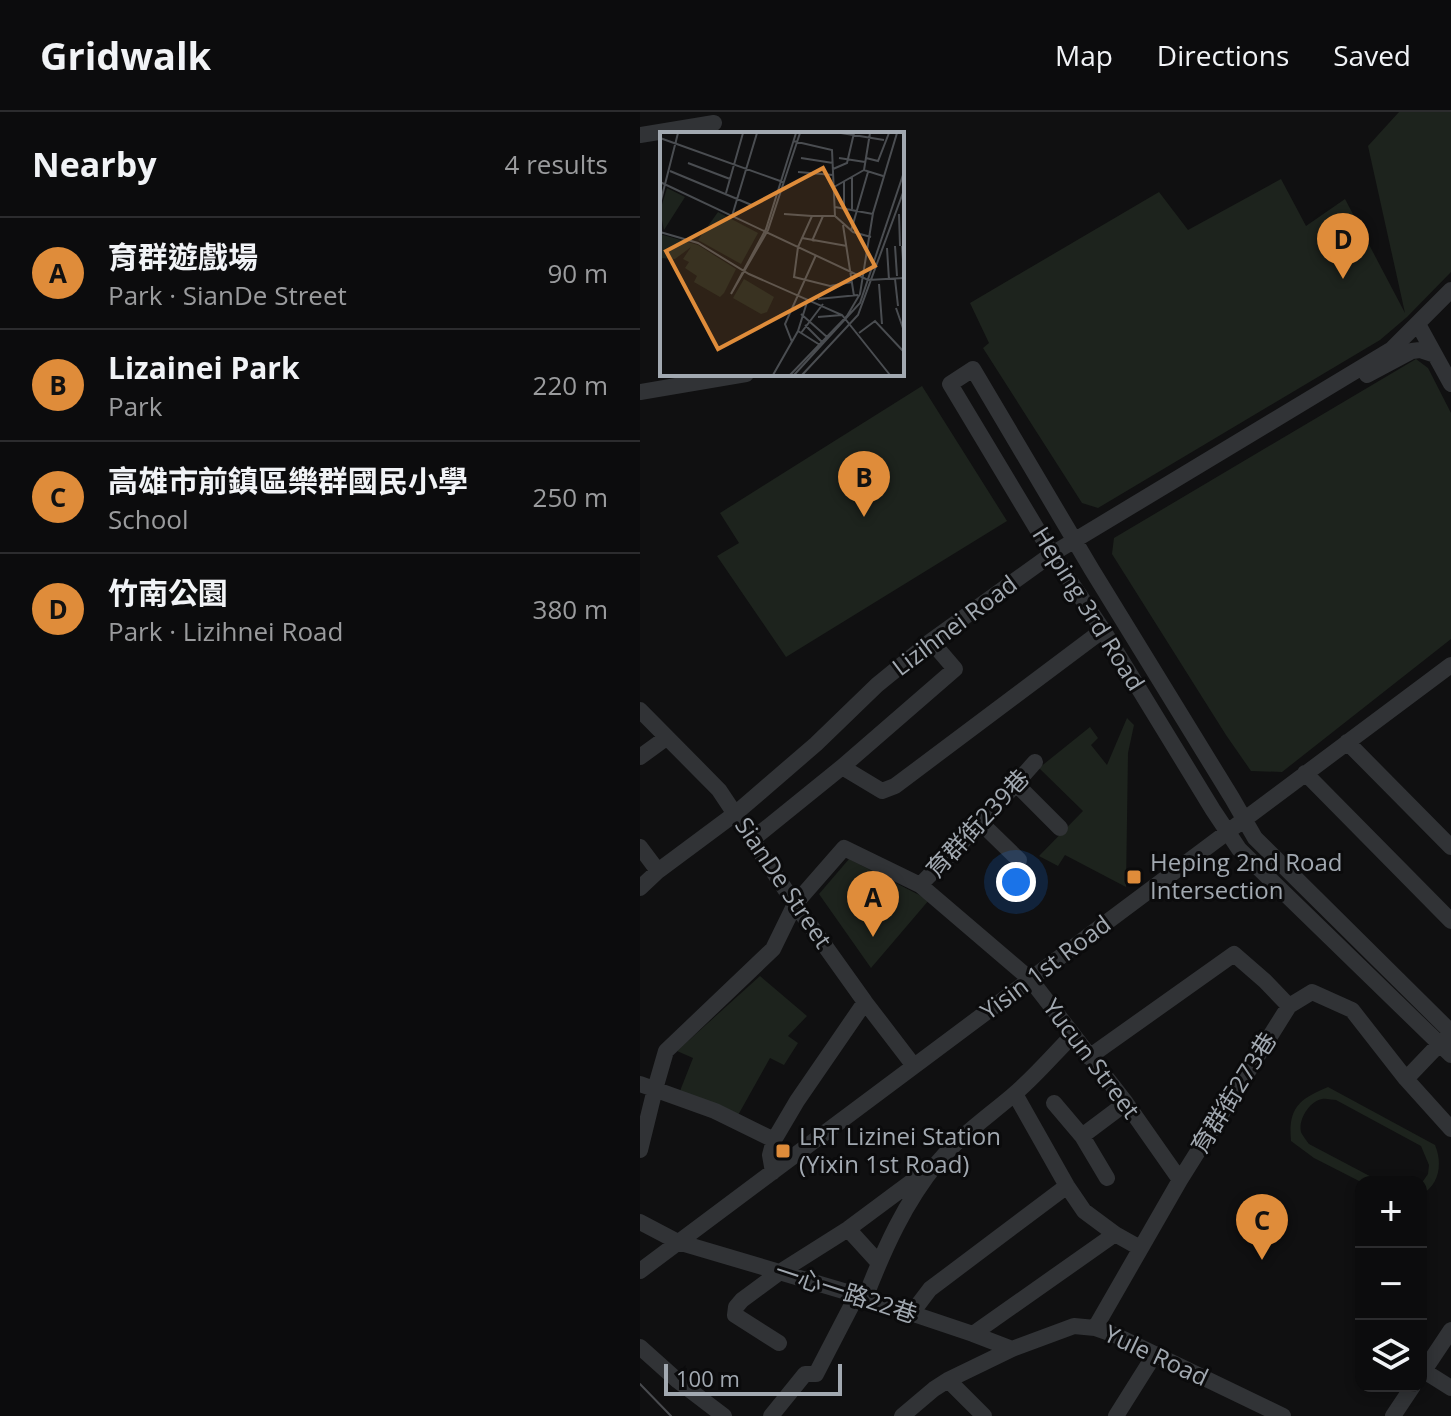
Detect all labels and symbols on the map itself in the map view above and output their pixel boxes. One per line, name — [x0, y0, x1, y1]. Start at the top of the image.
inset map — [660, 132, 904, 376]
pin: D — [1317, 213, 1369, 279]
pin: B — [838, 451, 890, 517]
street label: Heping 3rd Road — [1026, 520, 1153, 697]
street label: Lizihnei Road — [885, 567, 1023, 683]
street label: 育群街239巷 — [918, 762, 1036, 884]
street label: SianDe Street — [728, 810, 840, 954]
place label: Heping 2nd Road Intersection — [1150, 845, 1343, 906]
your location — [996, 862, 1036, 902]
marker: Heping 2nd Road Intersection — [1125, 868, 1143, 886]
pin: A — [847, 871, 899, 937]
street label: Yisin 1st Road — [973, 907, 1117, 1027]
street label: Yucun Street — [1036, 991, 1148, 1125]
street label: 育群街273巷 — [1182, 1025, 1283, 1159]
place label: LRT Lizinei Station (Yixin 1st Road) — [799, 1119, 1001, 1180]
marker: LRT Lizinei Station (Yixin 1st Road) — [774, 1142, 792, 1160]
pin: C — [1236, 1194, 1288, 1260]
street label: 一心一路22巷 — [771, 1253, 922, 1330]
street label: Yule Road — [1099, 1316, 1214, 1393]
scale bar — [664, 1360, 842, 1396]

